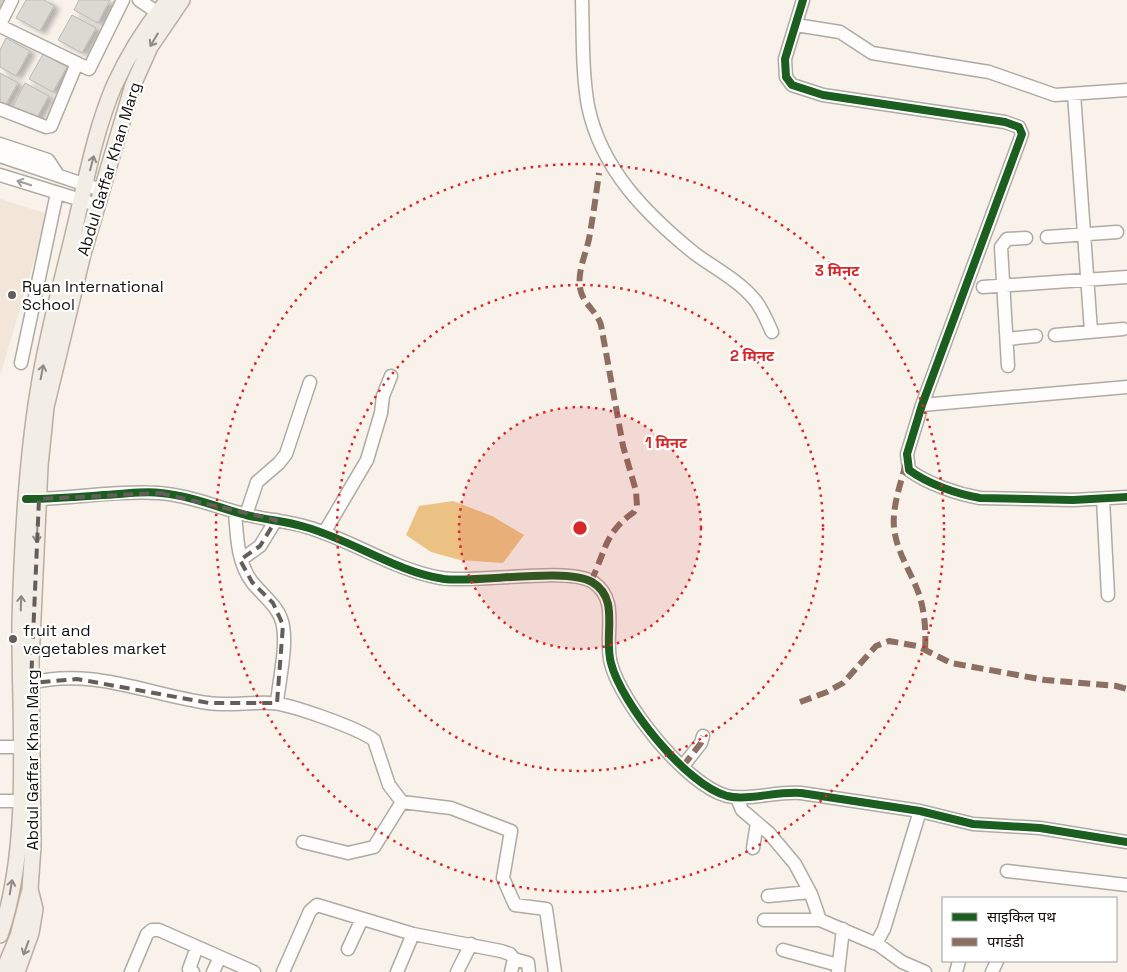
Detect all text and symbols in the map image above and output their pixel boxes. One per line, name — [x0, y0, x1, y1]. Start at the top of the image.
one-way arrow — [148, 32, 158, 46]
street label: Abdul Gaffar Khan Marg — [73, 79, 145, 259]
one-way arrow — [87, 155, 97, 171]
one-way arrow — [17, 178, 32, 187]
text: 3 मिनट — [815, 261, 860, 280]
place label: Ryan International School — [22, 276, 164, 315]
marker: Ryan International School — [6, 289, 18, 301]
text: 2 मिनट — [730, 346, 775, 365]
one-way arrow — [37, 364, 47, 380]
text: 1 मिनट — [645, 433, 688, 452]
centre of rings — [571, 519, 589, 537]
one-way arrow — [32, 527, 41, 543]
one-way arrow — [16, 595, 26, 612]
place label: fruit and vegetables market — [23, 620, 167, 659]
marker: fruit and vegetables market — [7, 633, 19, 645]
street label: Abdul Gaffar Khan Marg — [22, 670, 43, 850]
one-way arrow — [7, 880, 17, 896]
legend — [942, 897, 1117, 962]
text: साइकिल पथ — [987, 907, 1056, 926]
text: पगडंडी — [987, 932, 1025, 951]
one-way arrow — [21, 940, 30, 955]

